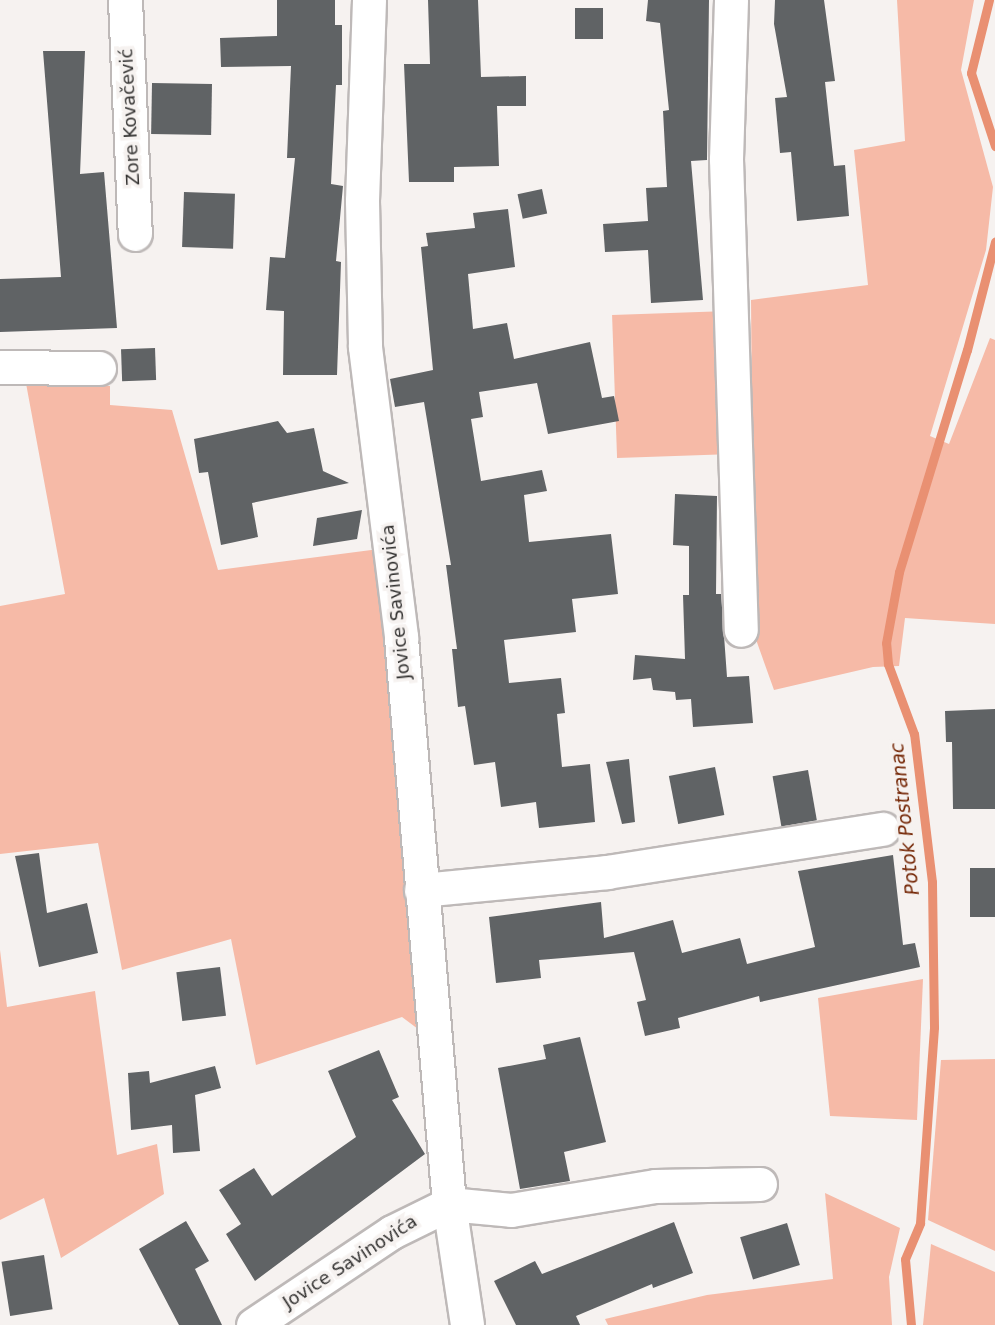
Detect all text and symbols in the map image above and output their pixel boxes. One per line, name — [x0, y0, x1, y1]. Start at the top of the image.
street label: Zore Kovačević — [116, 48, 144, 186]
street label: Jovice Savinovića — [377, 523, 415, 681]
water label: Potok Postranac — [886, 742, 924, 896]
street label: Jovice Savinovića — [279, 1211, 421, 1313]

